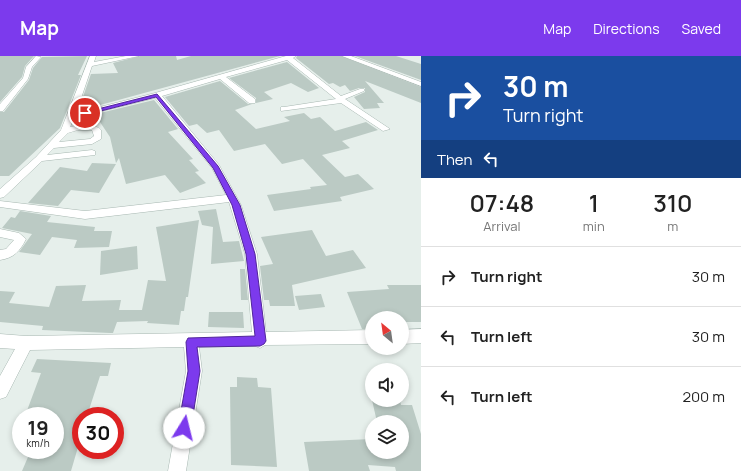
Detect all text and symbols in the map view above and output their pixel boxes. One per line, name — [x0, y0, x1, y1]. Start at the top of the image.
text: Map — [20, 15, 59, 41]
text: Map — [543, 19, 571, 38]
text: Directions — [593, 19, 660, 38]
text: Saved — [682, 19, 721, 38]
text: 30 m — [503, 67, 568, 105]
icon: right — [437, 72, 489, 124]
pin — [68, 96, 102, 130]
icon: arrive — [74, 102, 96, 124]
text: Turn right — [503, 103, 584, 127]
icon: left — [480, 148, 502, 170]
text: Then — [437, 149, 472, 170]
text: 07:48 — [470, 186, 534, 219]
text: 1 — [589, 186, 599, 219]
text: 310 — [653, 186, 692, 219]
text: Arrival — [483, 217, 520, 235]
text: min — [583, 217, 605, 235]
text: m — [667, 217, 678, 235]
icon: right — [437, 266, 459, 288]
text: Turn right — [471, 266, 542, 287]
text: 30 m — [692, 266, 725, 287]
north arrow — [365, 311, 409, 355]
map controls — [365, 311, 409, 459]
icon: left — [437, 326, 459, 348]
text: Turn left — [471, 326, 533, 347]
text: 30 m — [692, 326, 725, 347]
button: sound — [365, 363, 409, 407]
icon: left — [437, 386, 459, 408]
text: Turn left — [471, 386, 533, 407]
text: 200 m — [682, 386, 725, 407]
speed limit sign: 30 — [72, 407, 124, 459]
position arrow — [163, 407, 205, 449]
text: 19 — [27, 414, 49, 441]
button: layers — [365, 415, 409, 459]
text: km/h — [26, 436, 50, 450]

